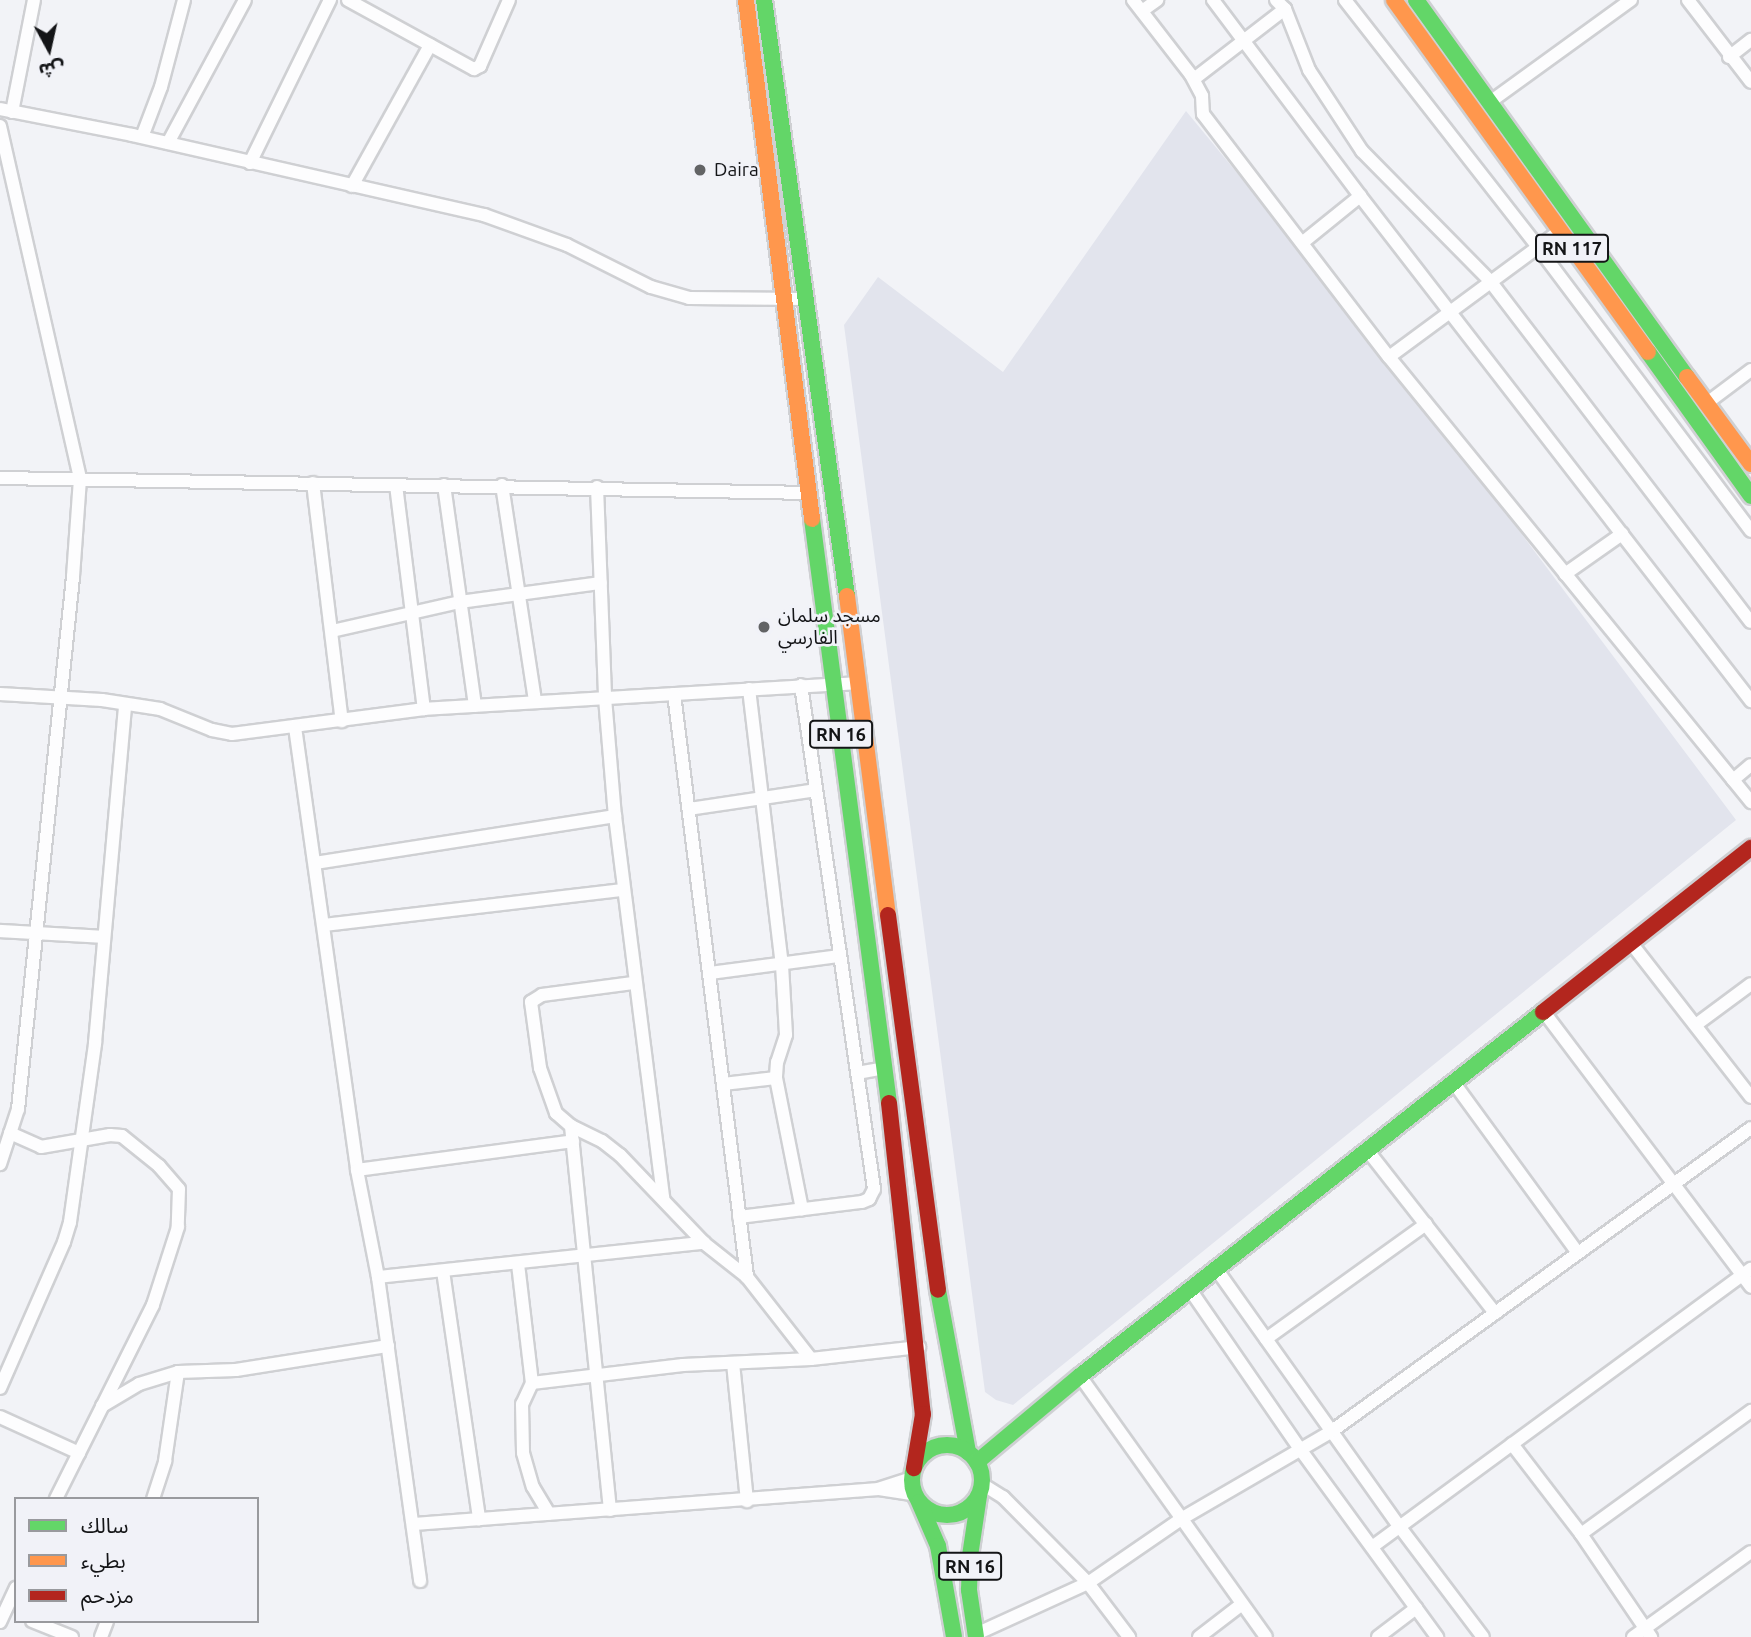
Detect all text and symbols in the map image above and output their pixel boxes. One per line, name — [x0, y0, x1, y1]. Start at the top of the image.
north arrow — [14, 14, 84, 84]
text: ش — [38, 57, 66, 83]
place label: Daira — [714, 159, 759, 181]
marker: Daira — [692, 162, 708, 178]
road number: RN 117 — [1534, 234, 1610, 262]
place label: مسجد سلمان الفارسي — [778, 605, 881, 649]
marker: مسجد سلمان الفارسي — [756, 619, 772, 635]
road number: RN 16 — [808, 720, 874, 748]
legend — [14, 1497, 259, 1623]
text: سالك — [81, 1513, 128, 1537]
text: بطيء — [81, 1548, 126, 1572]
road number: RN 16 — [937, 1552, 1003, 1581]
text: مزدحم — [81, 1583, 134, 1607]

